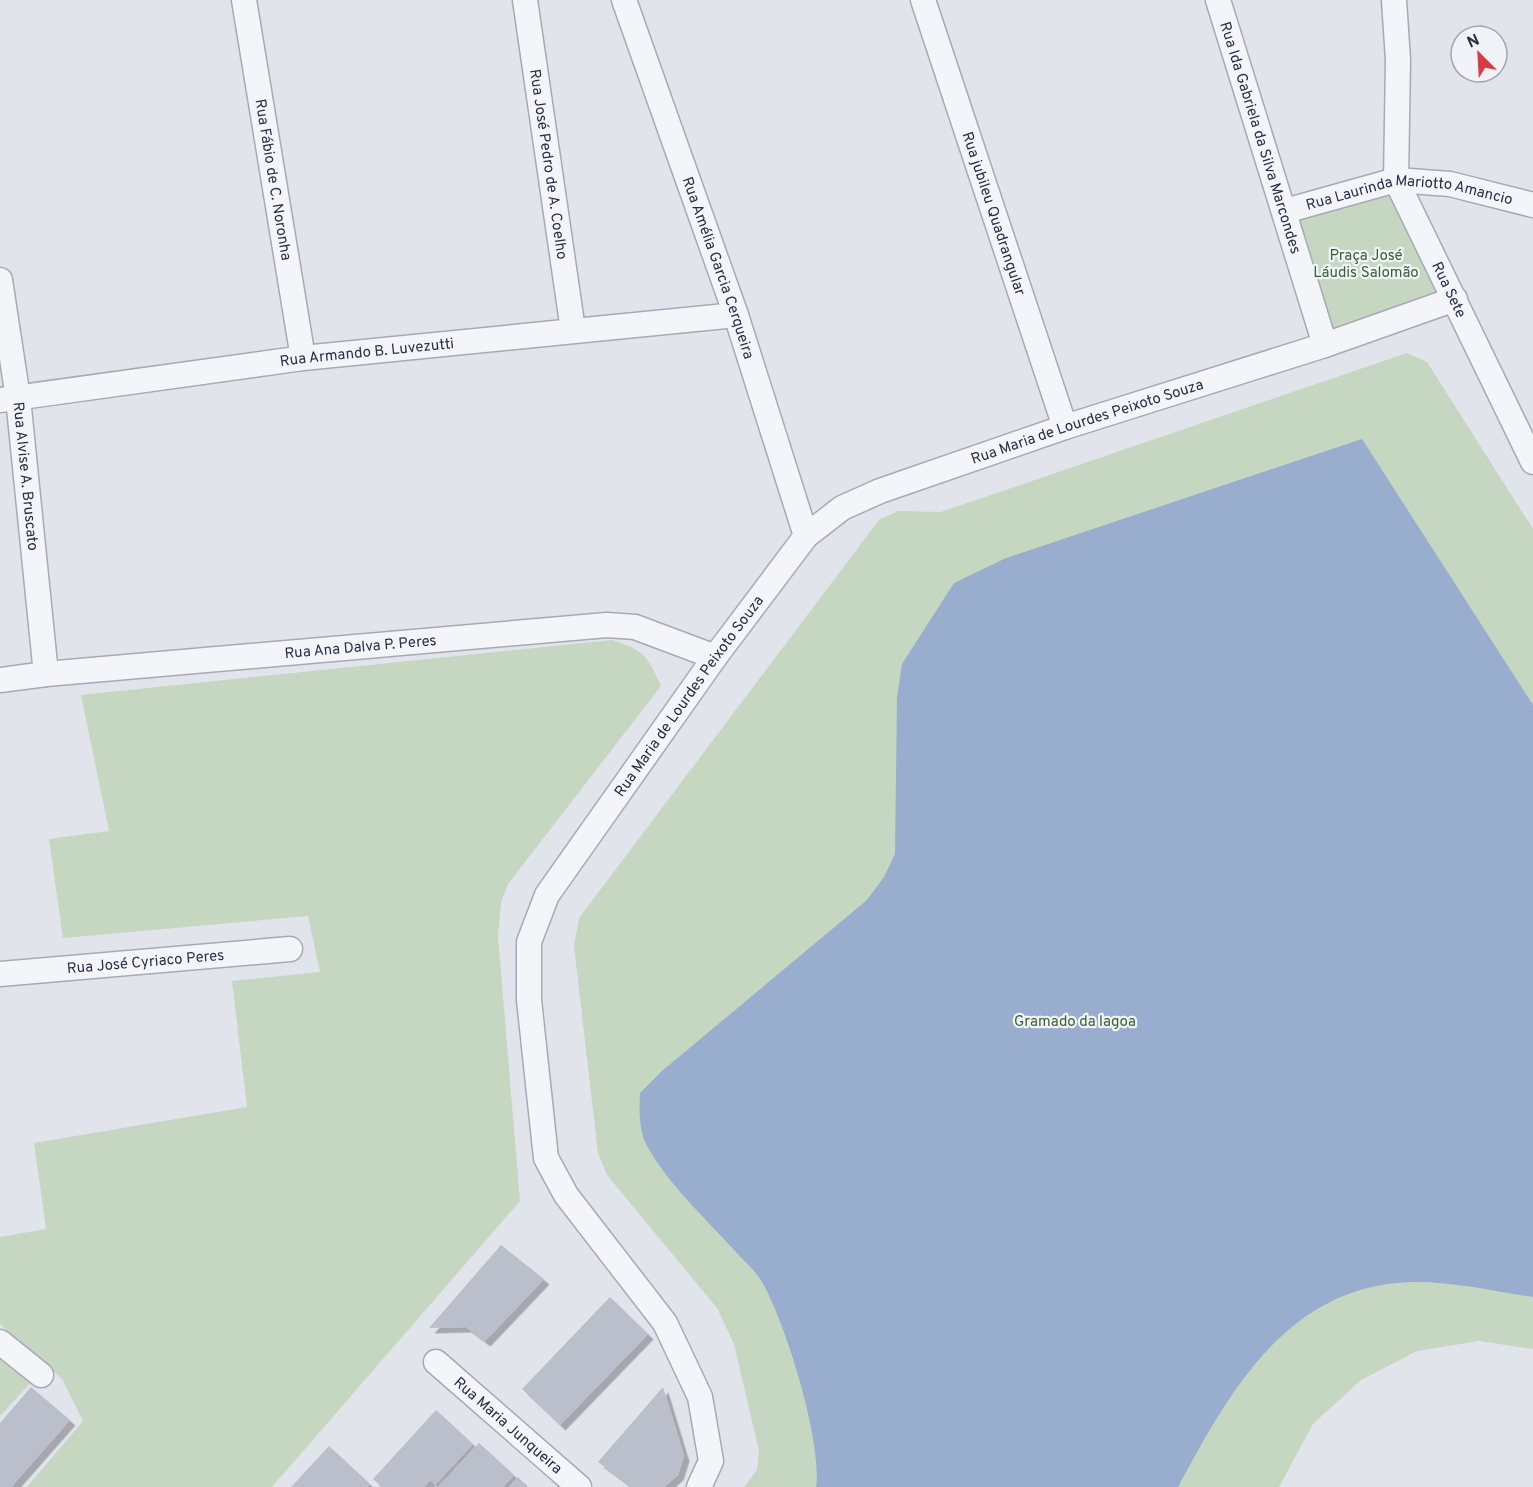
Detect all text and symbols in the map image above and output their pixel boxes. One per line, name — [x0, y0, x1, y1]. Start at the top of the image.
street label: Rua Ida Gabriela da Silva Marcondes — [1214, 20, 1304, 256]
north arrow — [1449, 24, 1509, 84]
text: N — [1464, 31, 1483, 54]
street label: Rua José Pedro de A. Coelho — [524, 68, 571, 261]
street label: Rua Fábio de C. Noronha — [249, 98, 295, 262]
street label: Rua jubileu Quadrangular — [957, 130, 1029, 298]
street label: Rua Laurinda Mariotto Amancio — [1304, 172, 1515, 216]
street label: Rua Amélia Garcia Cerqueira — [677, 175, 757, 362]
park label: Praça José Láudis Salomão — [1313, 247, 1419, 283]
street label: Rua Sete — [1426, 259, 1470, 321]
street label: Rua Armando B. Luvezutti — [279, 335, 455, 372]
street label: Rua Maria de Lourdes Peixoto Souza — [969, 376, 1206, 470]
street label: Rua Alvise A. Bruscato — [7, 401, 41, 552]
street label: Rua Maria de Lourdes Peixoto Souza — [611, 592, 769, 801]
street label: Rua Ana Dalva P. Peres — [284, 632, 437, 664]
street label: Rua José Cyriaco Peres — [66, 947, 225, 979]
park label: Gramado da lagoa — [1014, 1013, 1136, 1032]
street label: Rua Maria Junqueira — [449, 1374, 566, 1479]

